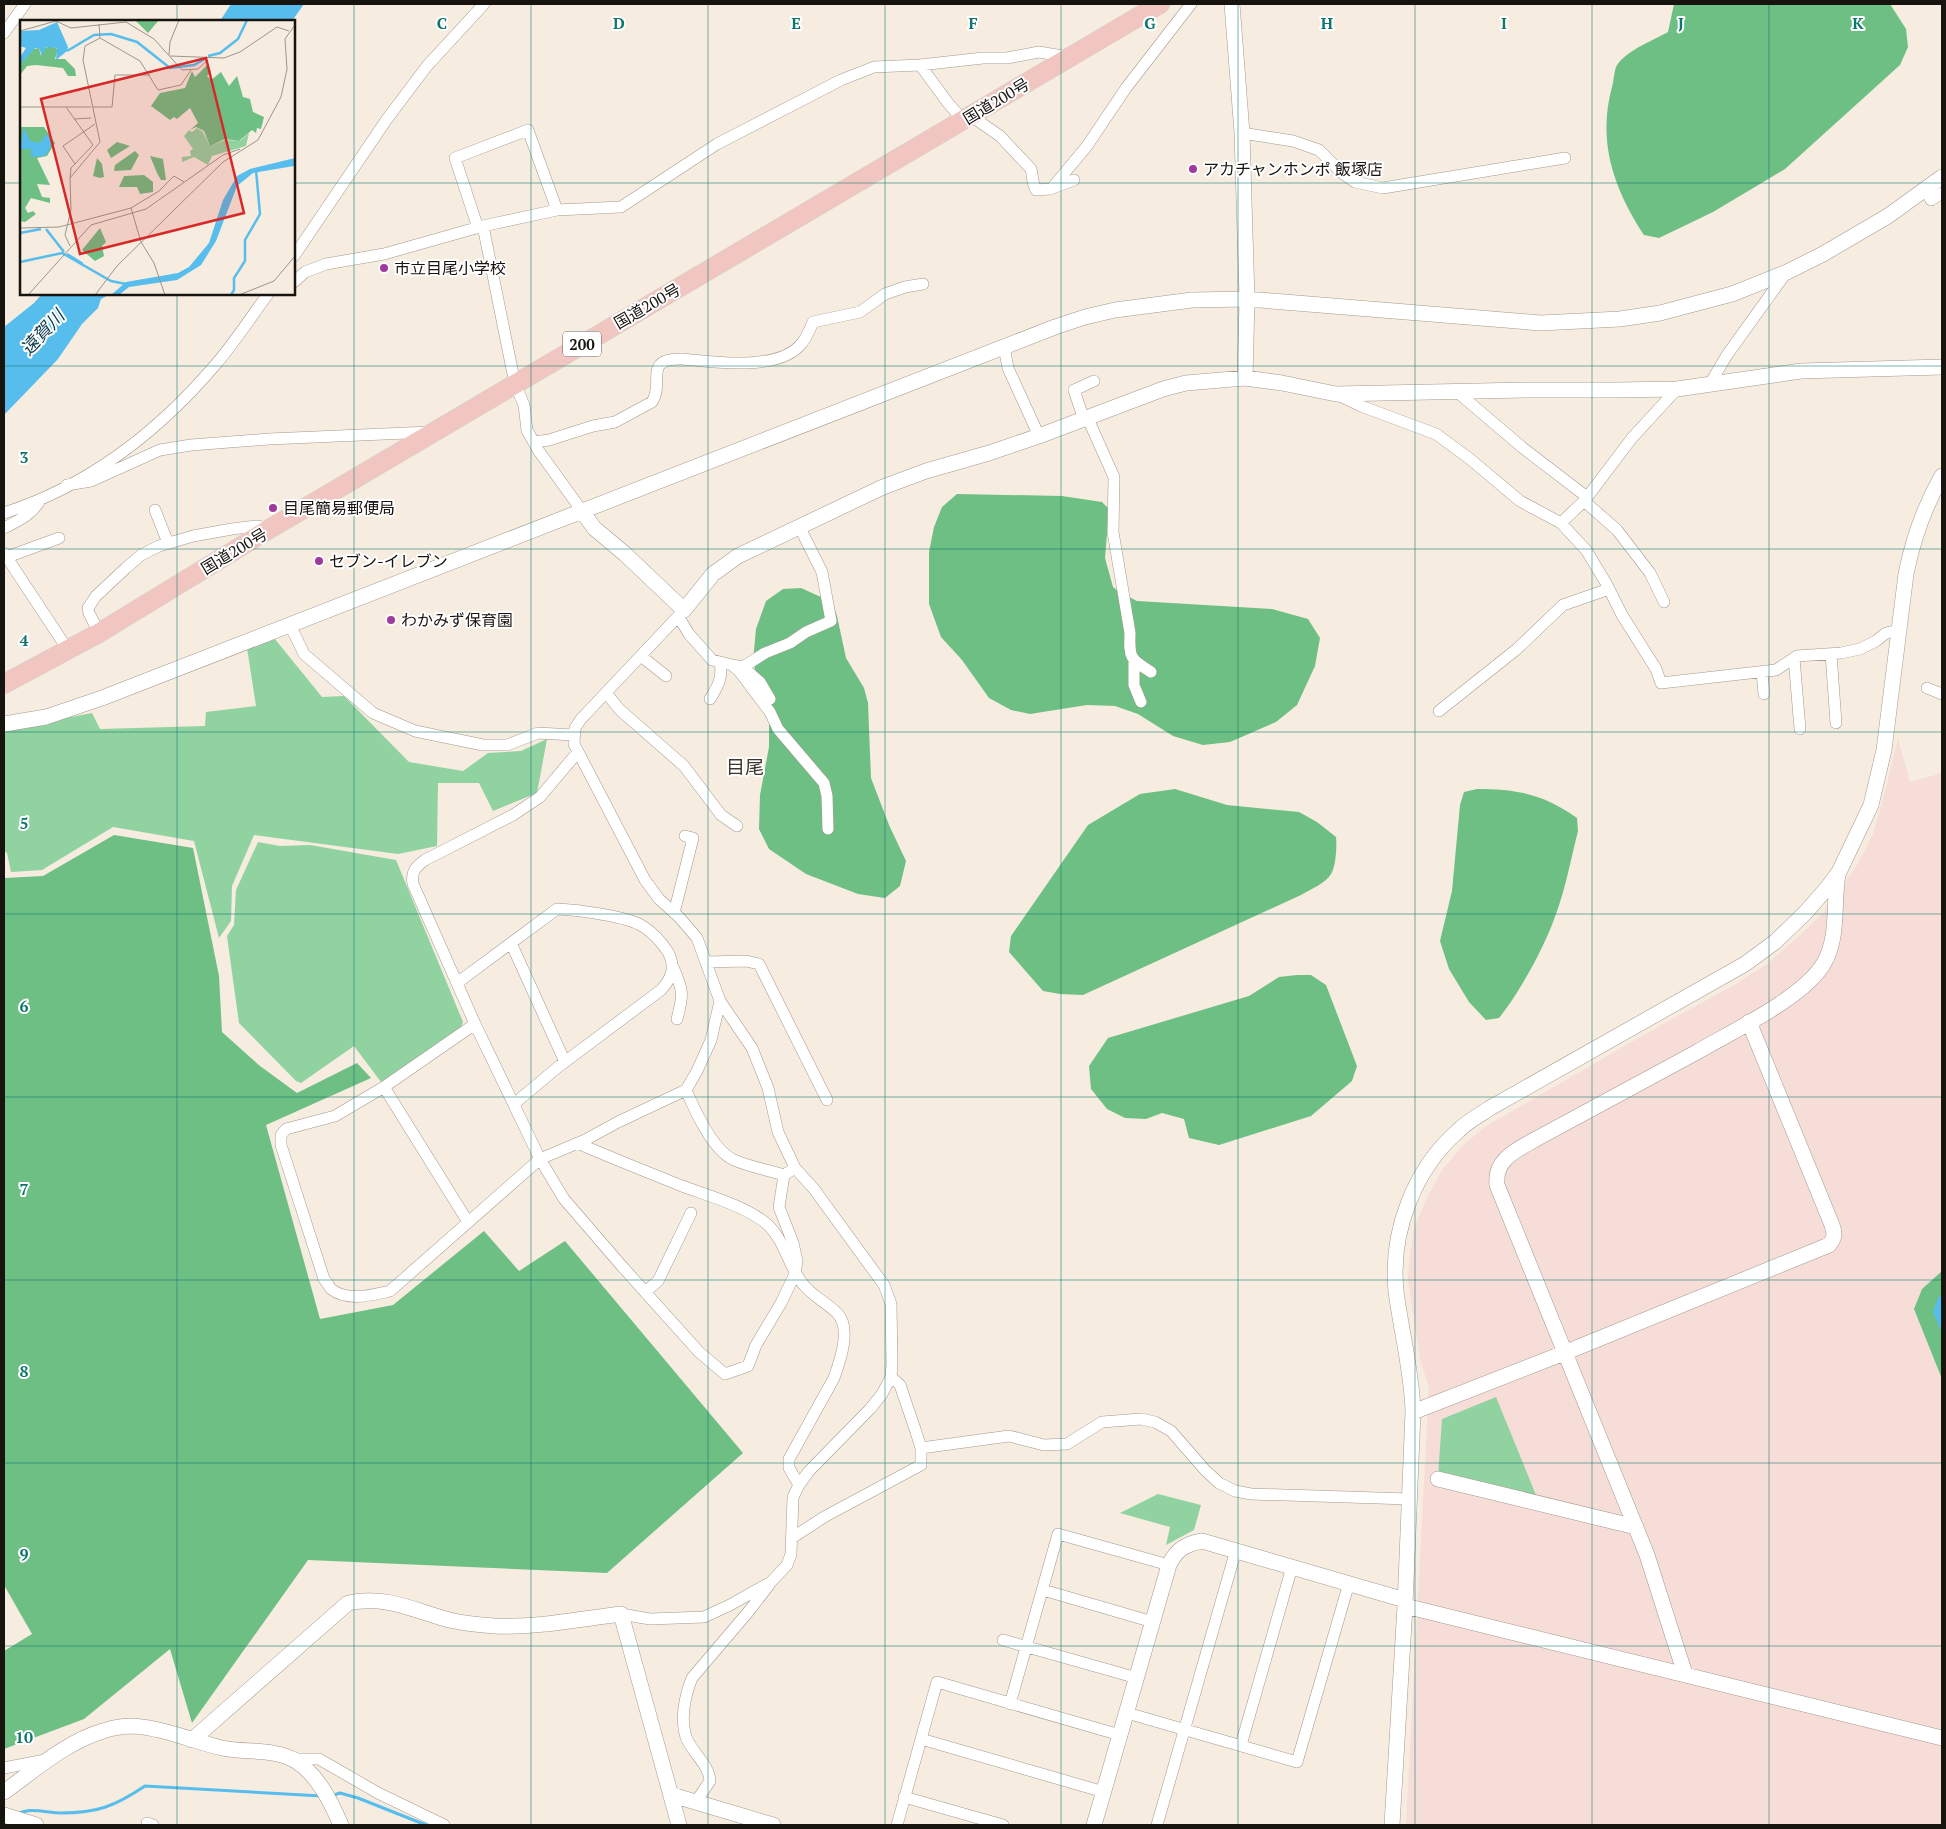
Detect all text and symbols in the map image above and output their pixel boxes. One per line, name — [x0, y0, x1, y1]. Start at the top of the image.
text: C — [437, 12, 447, 34]
text: D — [613, 12, 625, 34]
text: E — [791, 12, 801, 34]
text: F — [968, 12, 978, 34]
text: G — [1144, 12, 1156, 34]
text: H — [1321, 12, 1333, 34]
text: I — [1501, 12, 1507, 34]
text: J — [1678, 12, 1684, 34]
text: K — [1852, 12, 1864, 34]
inset map — [20, 20, 295, 295]
street label: 国道200号 — [959, 73, 1033, 129]
place label: アカチャンホンポ 飯塚店 — [1203, 158, 1383, 180]
marker: アカチャンホンポ 飯塚店 — [1187, 163, 1199, 175]
place label: 市立目尾小学校 — [394, 257, 506, 279]
marker: 市立目尾小学校 — [378, 262, 390, 274]
street label: 国道200号 — [610, 278, 684, 334]
water label: 遠賀川 — [15, 303, 71, 360]
road number: 200 — [563, 332, 601, 356]
text: 3 — [19, 446, 29, 468]
place label: 目尾簡易郵便局 — [283, 497, 395, 519]
marker: 目尾簡易郵便局 — [267, 502, 279, 514]
street label: 国道200号 — [197, 523, 271, 579]
place label: セブン-イレブン — [329, 550, 448, 572]
marker: セブン-イレブン — [313, 555, 325, 567]
place label: わかみず保育園 — [401, 609, 513, 631]
marker: わかみず保育園 — [385, 614, 397, 626]
text: 4 — [19, 629, 29, 651]
district label: 目尾 — [726, 754, 764, 779]
text: 5 — [19, 812, 29, 834]
text: 6 — [19, 995, 29, 1017]
text: 7 — [19, 1178, 29, 1200]
text: 8 — [19, 1360, 29, 1382]
text: 9 — [19, 1543, 29, 1565]
text: 10 — [15, 1726, 33, 1748]

